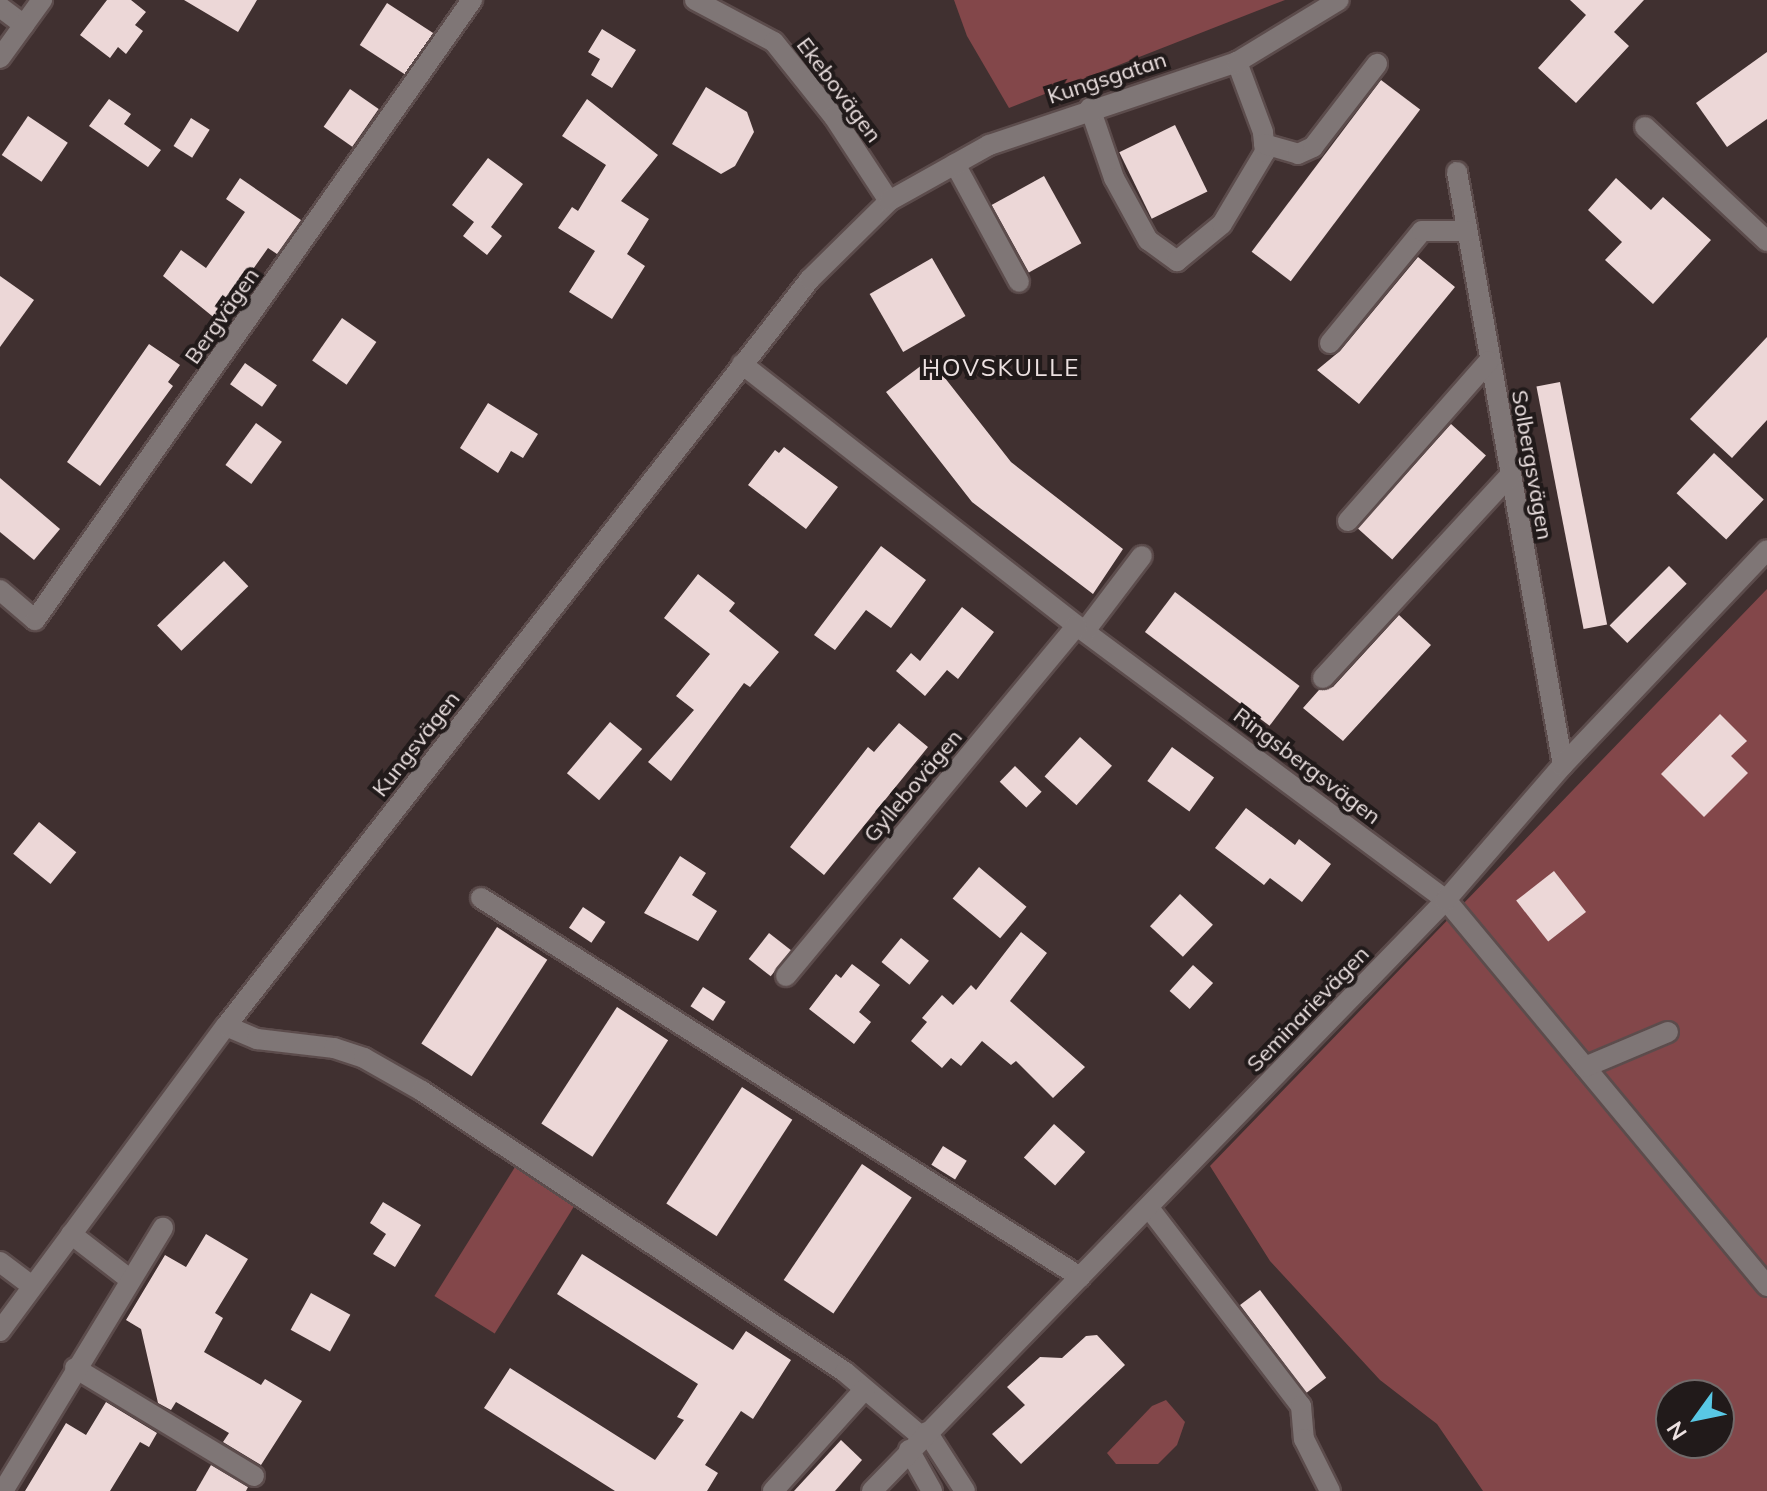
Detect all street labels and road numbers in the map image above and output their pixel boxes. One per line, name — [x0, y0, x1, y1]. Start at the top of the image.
street label: Ekebovägen — [791, 32, 887, 148]
street label: Kungsgatan — [1044, 46, 1170, 110]
street label: Bergvägen — [179, 263, 265, 369]
street label: Solbergsvägen — [1506, 388, 1558, 542]
street label: Kungsvägen — [367, 686, 465, 802]
street label: Ringsbergsvägen — [1228, 702, 1386, 830]
street label: Gyllebovägen — [858, 724, 968, 848]
street label: Seminarievägen — [1241, 941, 1375, 1077]

